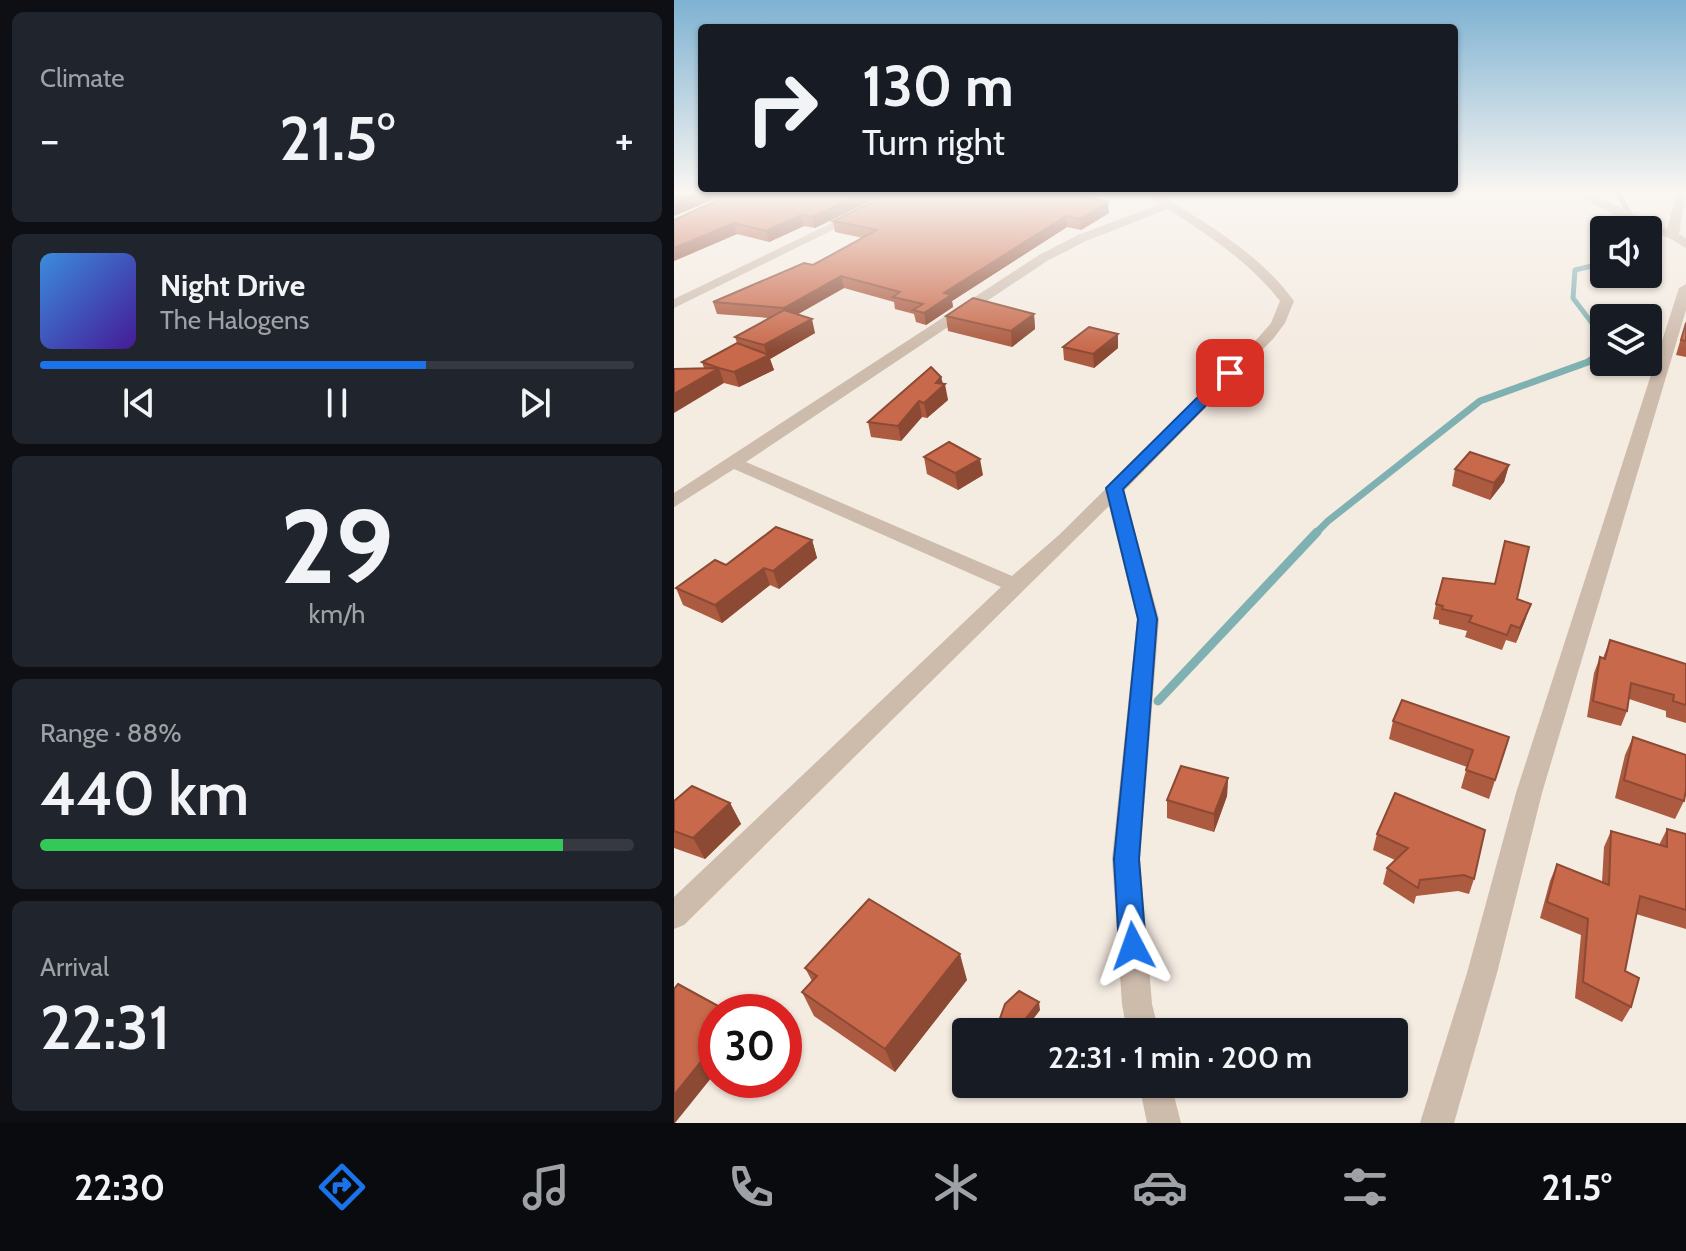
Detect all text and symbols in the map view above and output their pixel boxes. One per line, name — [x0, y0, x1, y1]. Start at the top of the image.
text: 130 m — [862, 52, 1014, 120]
icon: right — [730, 56, 834, 160]
text: Climate — [40, 62, 125, 94]
text: 21.5° — [279, 102, 395, 175]
text: − — [40, 113, 59, 166]
text: + — [615, 113, 634, 166]
text: Turn right — [862, 120, 1005, 164]
map controls — [1590, 216, 1662, 376]
button: sound — [1590, 216, 1662, 288]
text: Night Drive — [160, 267, 305, 304]
text: The Halogens — [160, 304, 309, 336]
button: layers — [1590, 304, 1662, 376]
pin — [1196, 339, 1264, 407]
icon: arrive — [1208, 351, 1252, 395]
icon: previous — [117, 381, 161, 425]
icon: pause — [315, 381, 359, 425]
icon: next — [513, 381, 557, 425]
text: 29 — [280, 483, 394, 609]
text: km/h — [309, 598, 365, 630]
text: Range · 88% — [40, 717, 182, 749]
text: 440 km — [40, 757, 249, 830]
position arrow — [1091, 904, 1175, 988]
text: Arrival — [40, 951, 109, 983]
text: 22:31 — [40, 991, 170, 1064]
speed limit sign: 30 — [698, 994, 802, 1098]
text: 22:31 · 1 min · 200 m — [1048, 1039, 1312, 1076]
icon: directions — [314, 1159, 370, 1215]
icon: music — [518, 1159, 574, 1215]
icon: phone — [723, 1159, 779, 1215]
icon: climate — [928, 1159, 984, 1215]
icon: car — [1132, 1159, 1188, 1215]
icon: filters — [1337, 1159, 1393, 1215]
text: 22:30 — [74, 1165, 165, 1209]
text: 21.5° — [1542, 1165, 1612, 1209]

